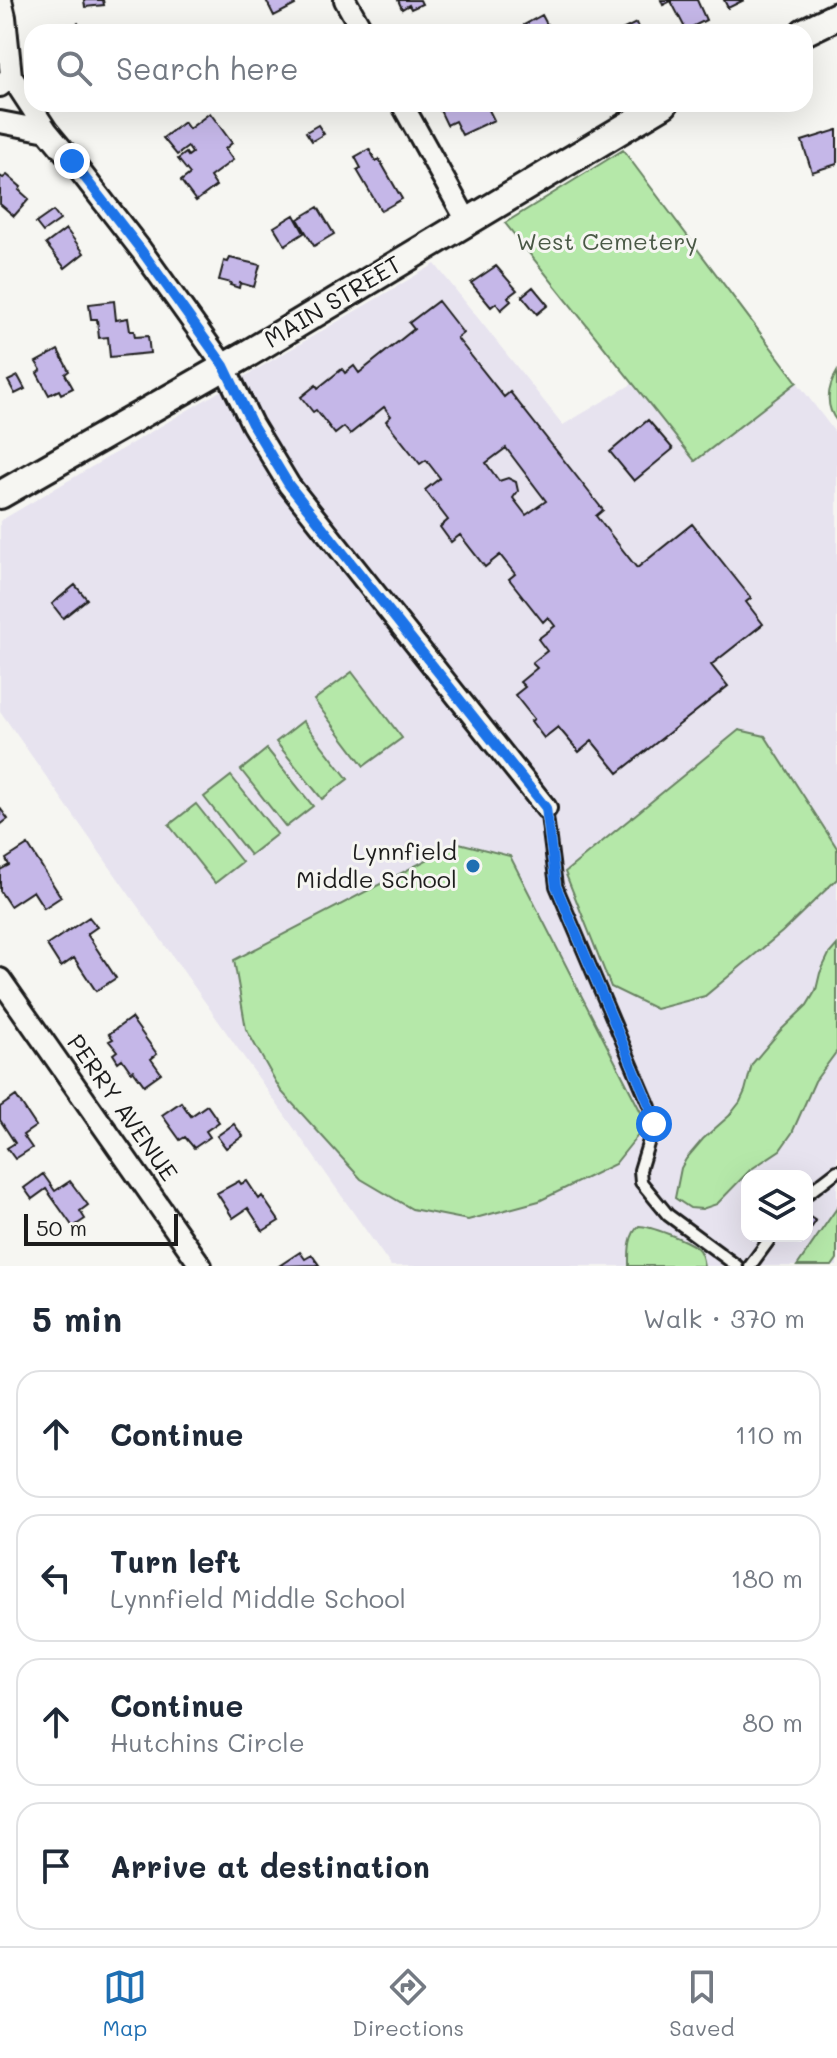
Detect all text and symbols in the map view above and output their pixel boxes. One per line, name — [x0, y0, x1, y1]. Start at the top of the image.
search box — [24, 24, 813, 112]
icon: search — [52, 46, 96, 90]
text: Search here — [116, 48, 299, 88]
route end — [54, 143, 90, 179]
park label: West Cemetery — [516, 225, 698, 256]
street label: MAIN STREET — [258, 248, 407, 354]
place label: Lynnfield Middle School — [296, 835, 457, 894]
marker: Lynnfield Middle School — [464, 857, 482, 875]
street label: PERRY AVENUE — [61, 1028, 185, 1187]
route start — [636, 1106, 672, 1142]
map controls — [741, 1170, 813, 1242]
button: layers — [741, 1170, 813, 1242]
scale bar — [24, 1210, 178, 1246]
text: 50 m — [36, 1213, 87, 1242]
text: 5 min — [32, 1296, 122, 1341]
text: Walk · 370 m — [643, 1301, 805, 1335]
icon: ahead — [34, 1412, 78, 1456]
text: Continue — [110, 1414, 243, 1454]
text: 110 m — [735, 1417, 803, 1451]
text: Turn left — [110, 1541, 241, 1581]
icon: left — [34, 1556, 78, 1600]
text: 180 m — [731, 1561, 803, 1595]
text: Lynnfield Middle School — [110, 1581, 406, 1615]
text: Continue — [110, 1685, 243, 1725]
icon: ahead — [34, 1700, 78, 1744]
text: 80 m — [742, 1705, 803, 1739]
text: Hutchins Circle — [110, 1725, 305, 1759]
icon: arrive — [34, 1844, 78, 1888]
text: Arrive at destination — [110, 1846, 430, 1886]
tab: Map — [103, 1965, 147, 2042]
tab: Directions — [352, 1965, 464, 2042]
tab: Saved — [669, 1965, 734, 2042]

